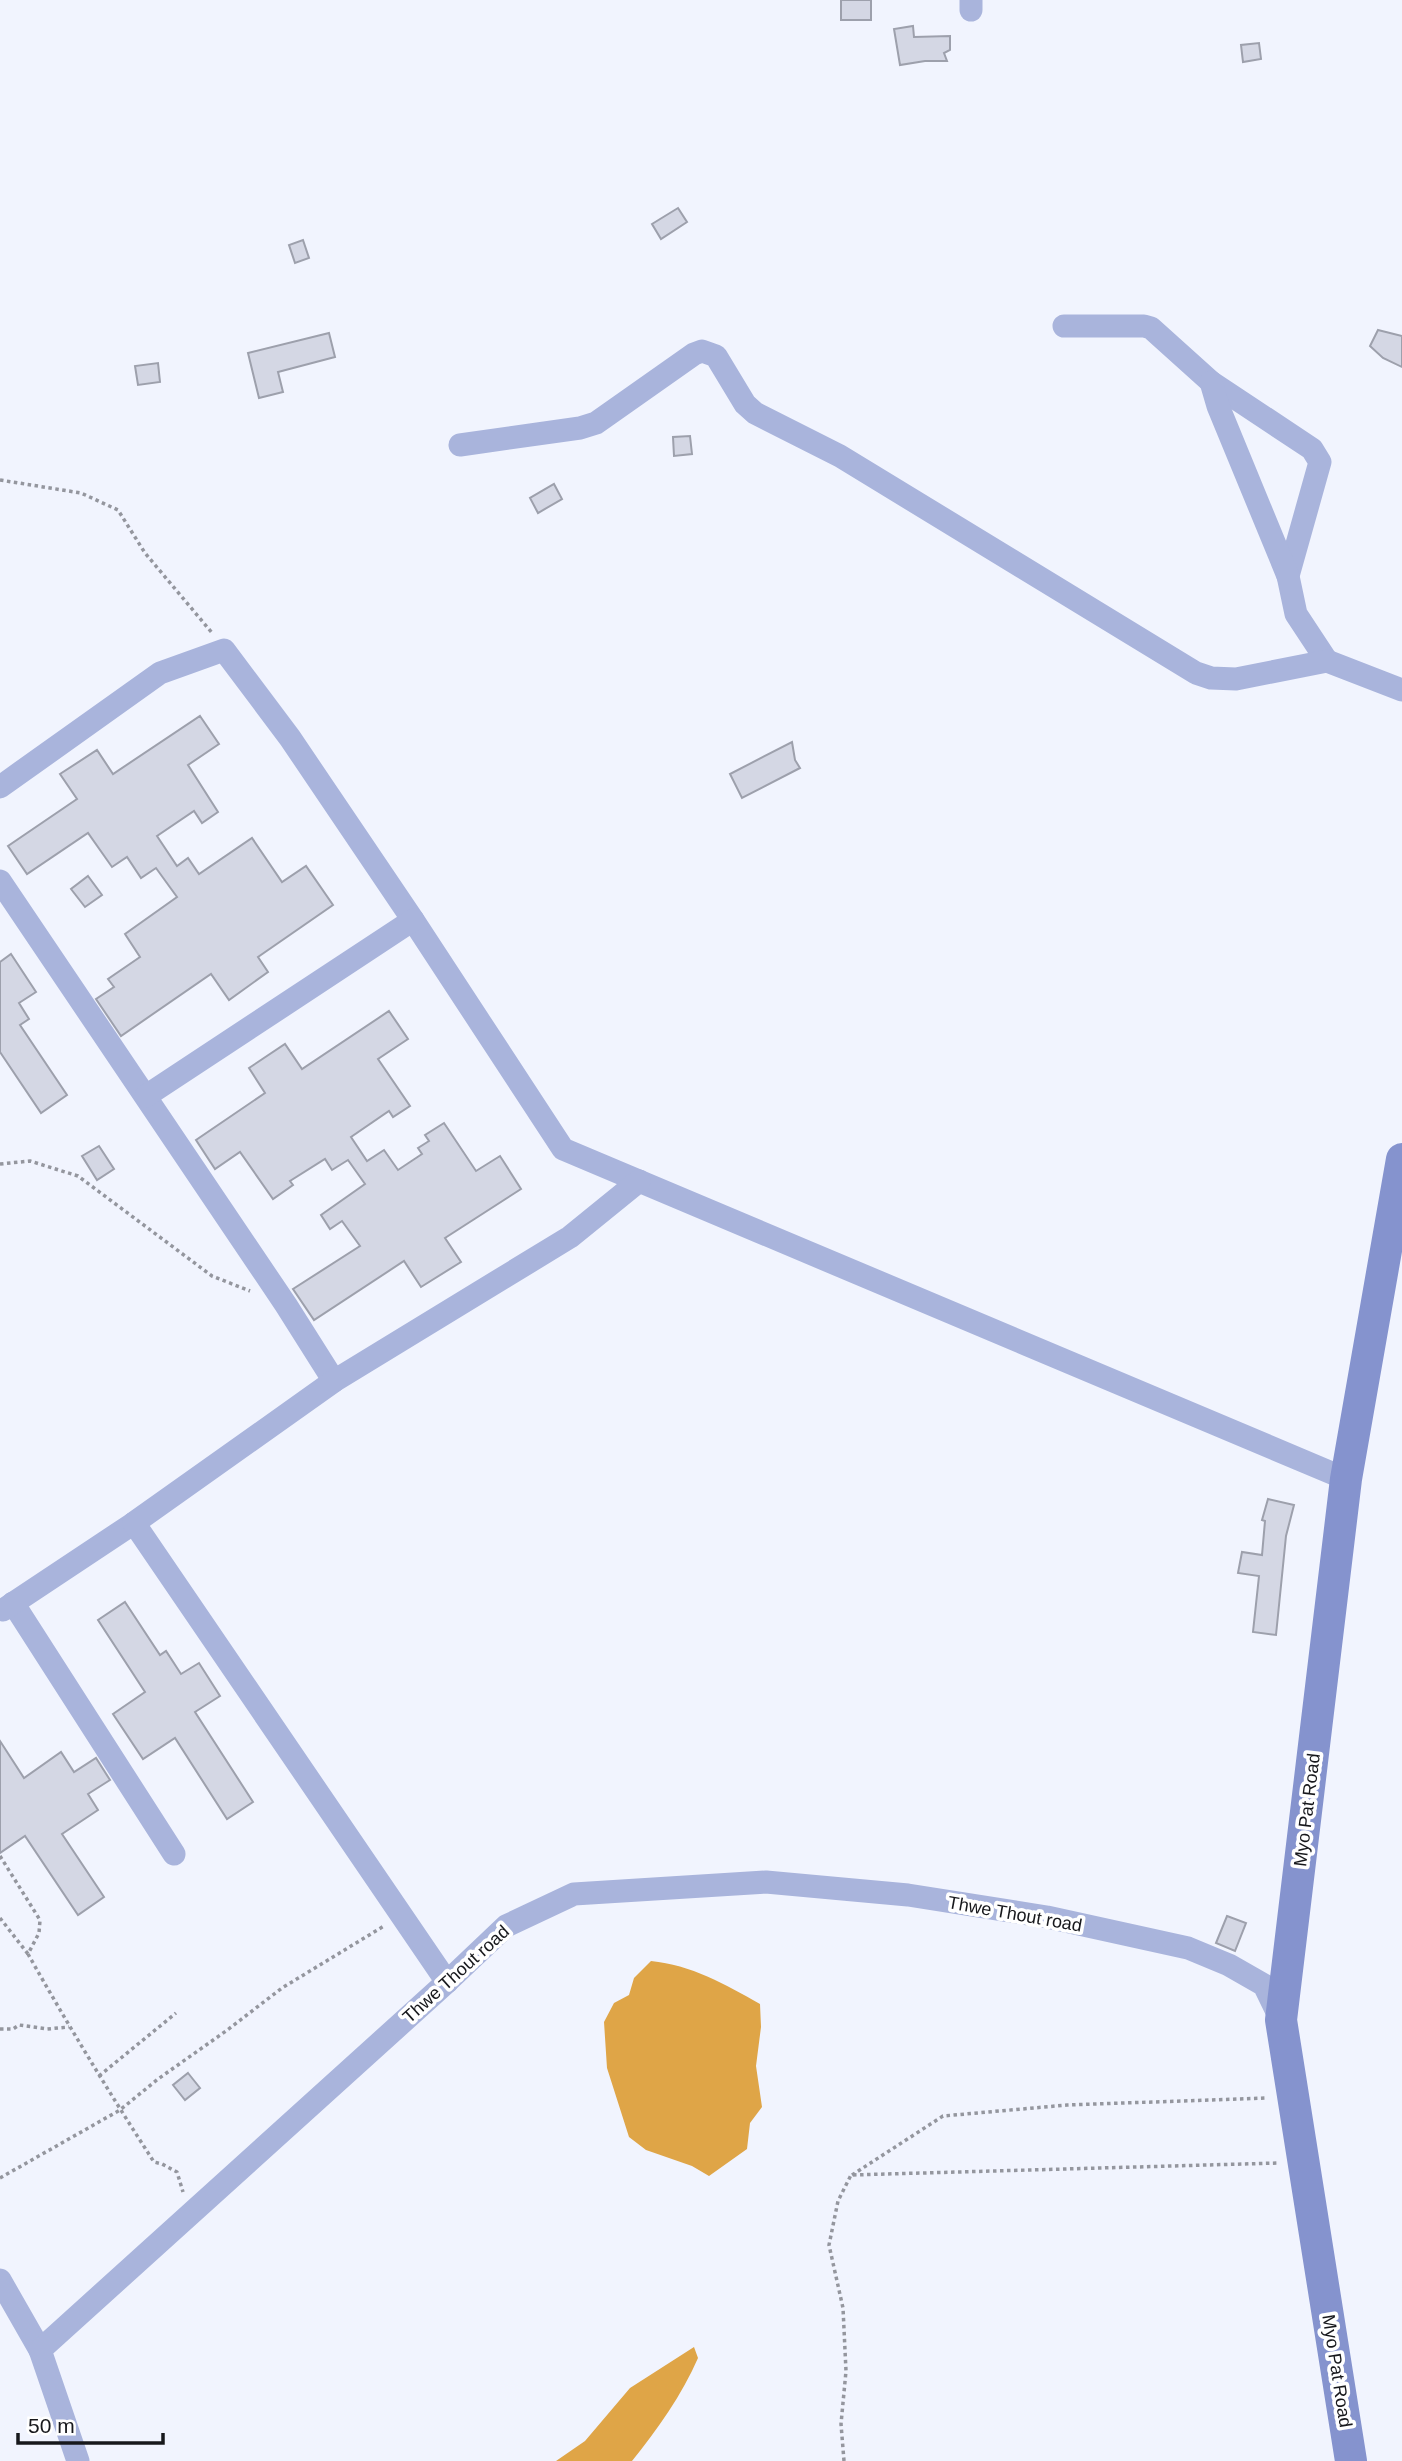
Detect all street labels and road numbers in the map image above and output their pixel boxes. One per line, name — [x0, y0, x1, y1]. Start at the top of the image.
street label: Myo Pat Road — [1290, 1752, 1324, 1868]
street label: Thwe Thout road — [946, 1892, 1084, 1936]
street label: Thwe Thout road — [399, 1921, 513, 2027]
street label: Myo Pat Road — [1318, 2313, 1356, 2429]

